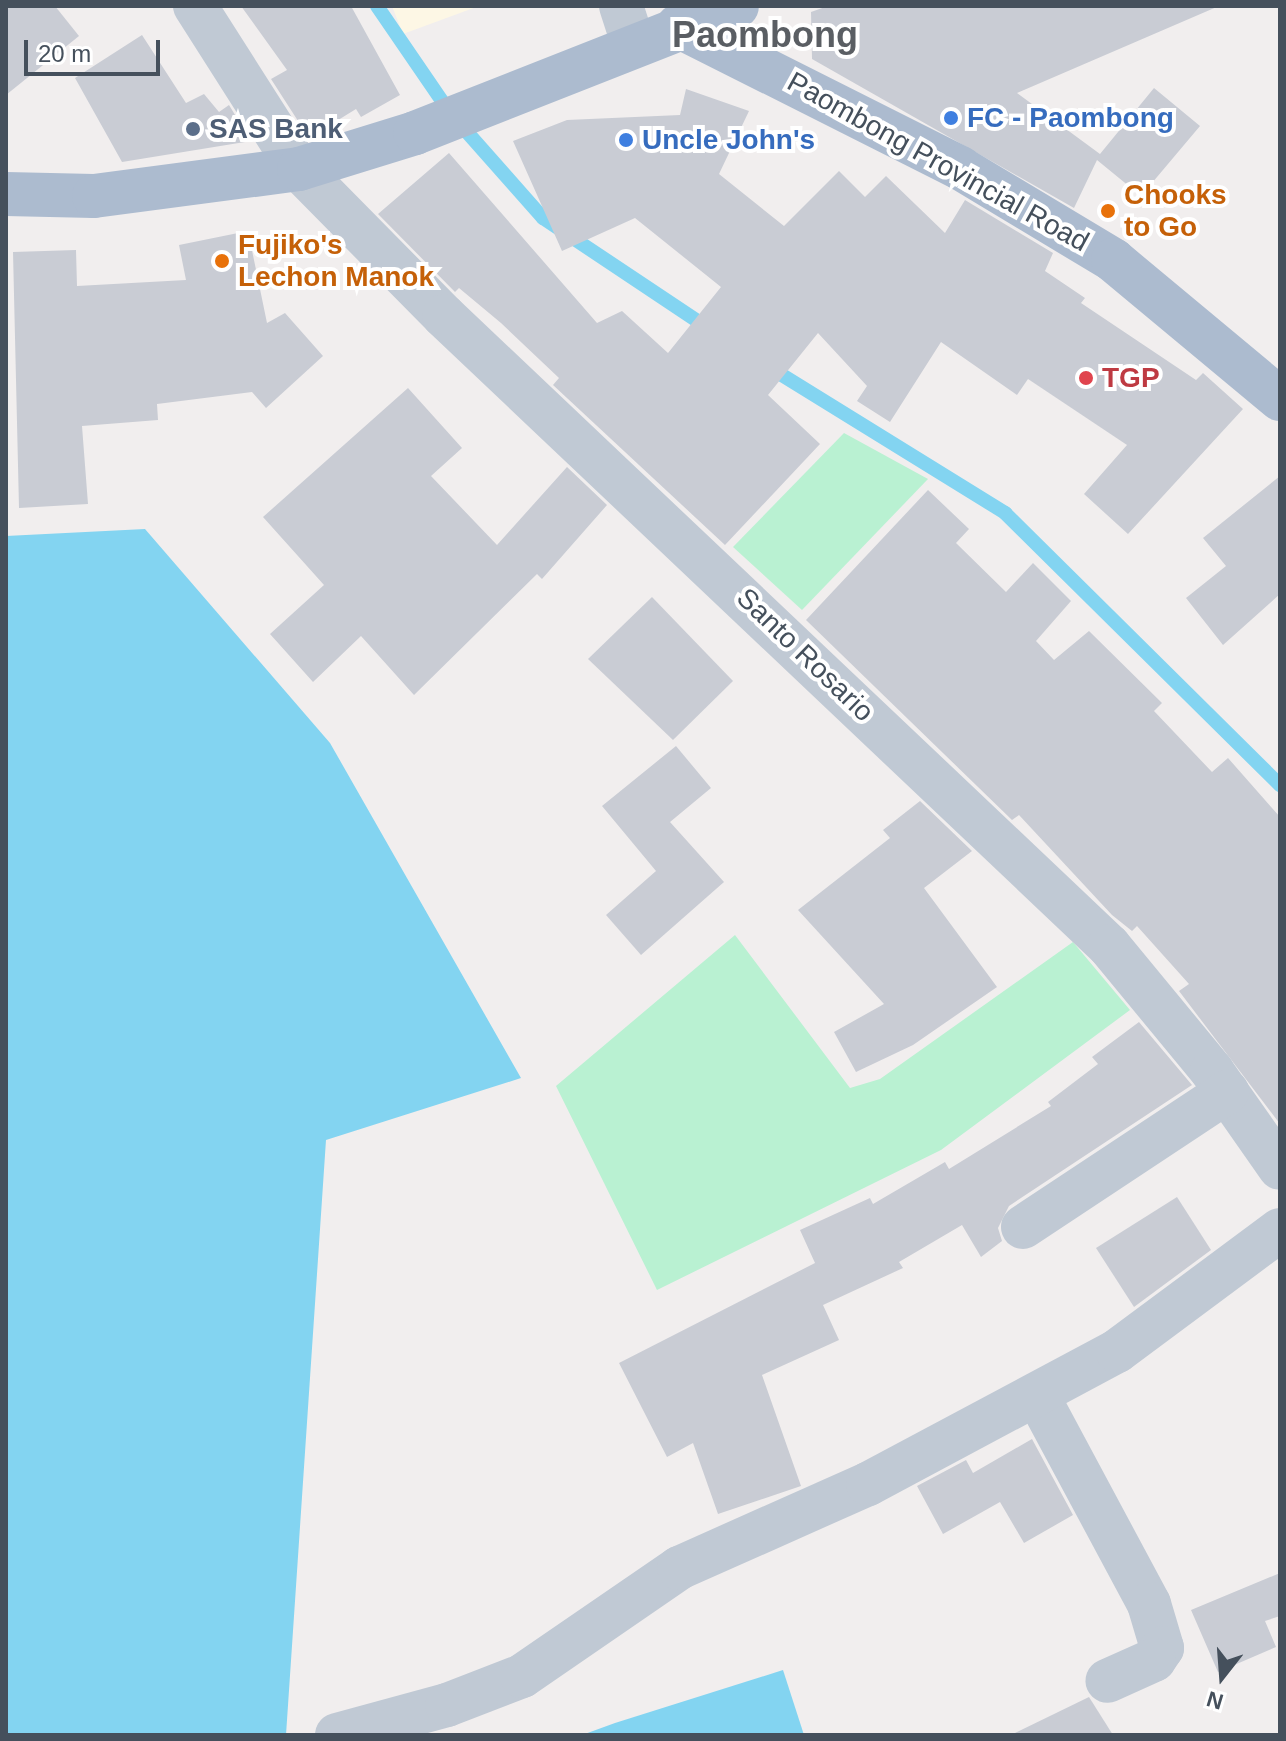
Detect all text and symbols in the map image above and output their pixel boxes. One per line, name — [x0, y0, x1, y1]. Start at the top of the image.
district label: Paombong — [672, 13, 858, 57]
scale bar — [28, 24, 164, 74]
text: 20 m — [38, 40, 91, 67]
street label: Paombong Provincial Road — [781, 65, 1095, 259]
place label: FC - Paombong — [967, 101, 1174, 135]
marker: FC - Paombong — [942, 109, 960, 127]
place label: SAS Bank — [209, 112, 343, 146]
marker: SAS Bank — [184, 120, 202, 138]
place label: Uncle John's — [642, 123, 815, 157]
marker: Uncle John's — [617, 131, 635, 149]
place label: Chooks to Go — [1124, 178, 1227, 244]
marker: Chooks to Go — [1099, 202, 1117, 220]
place label: Fujiko's Lechon Manok — [238, 228, 434, 294]
marker: Fujiko's Lechon Manok — [213, 252, 231, 270]
place label: TGP — [1102, 361, 1160, 395]
marker: TGP — [1077, 369, 1095, 387]
street label: Santo Rosario — [730, 581, 880, 729]
north arrow — [1182, 1637, 1262, 1717]
text: N — [1204, 1686, 1226, 1715]

